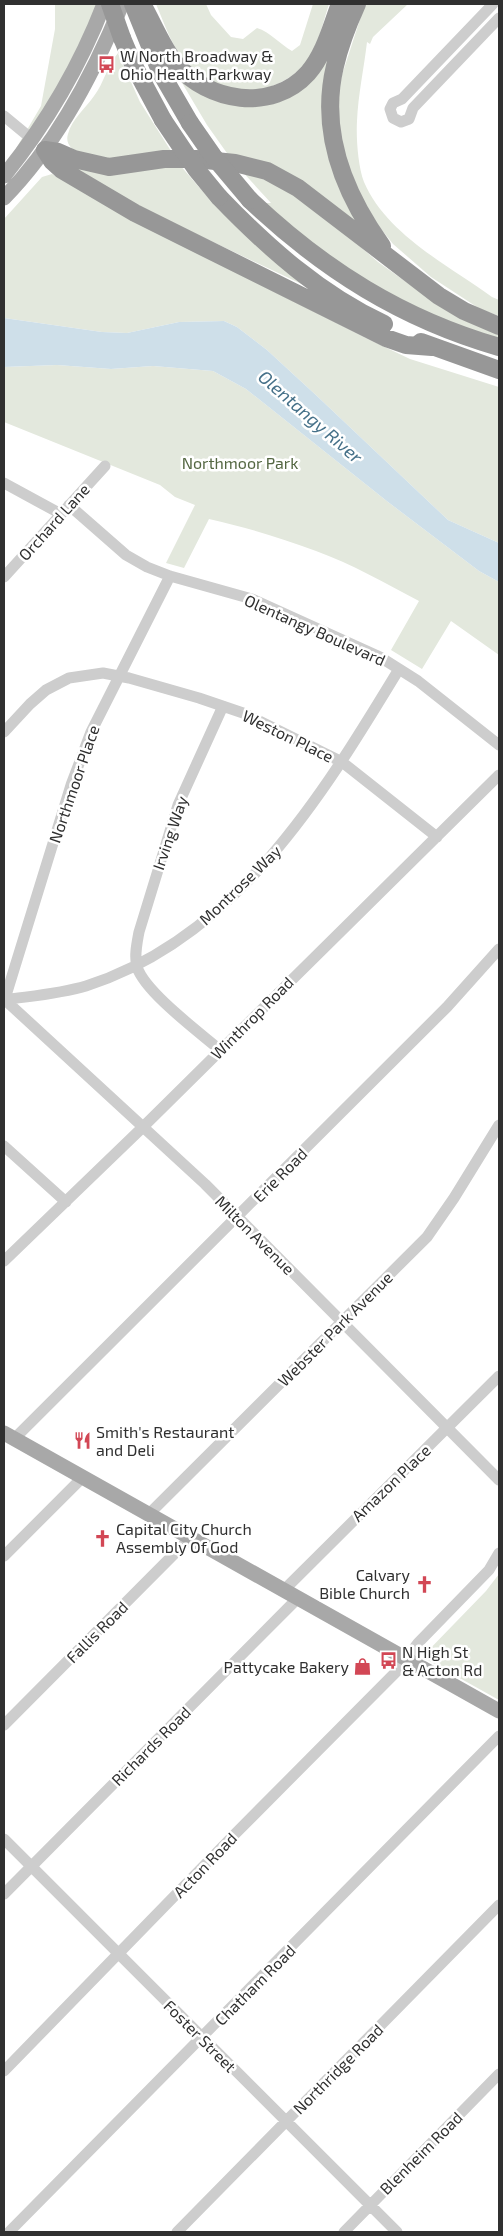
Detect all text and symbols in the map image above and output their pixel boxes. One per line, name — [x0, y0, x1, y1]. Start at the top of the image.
place label: W North Broadway & Ohio Health Parkway — [120, 46, 273, 83]
bus stop icon: W North Broadway & Ohio Health Parkway — [96, 55, 116, 75]
water label: Olentangy River — [254, 365, 368, 468]
park label: Northmoor Park — [182, 453, 298, 472]
street label: Orchard Lane — [14, 479, 93, 564]
street label: Olentangy Boulevard — [242, 590, 389, 669]
street label: Weston Place — [240, 705, 337, 766]
street label: Northmoor Place — [44, 722, 103, 845]
street label: Irving Way — [148, 793, 191, 872]
street label: Montrose Way — [195, 841, 285, 928]
street label: Winthrop Road — [206, 972, 297, 1063]
street label: Erie Road — [249, 1144, 311, 1206]
street label: Milton Avenue — [212, 1191, 299, 1278]
street label: Webster Park Avenue — [273, 1267, 396, 1390]
place label: Smith's Restaurant and Deli — [96, 1422, 234, 1459]
restaurant icon: Smith's Restaurant and Deli — [72, 1431, 92, 1451]
street label: Amazon Place — [347, 1440, 434, 1525]
place label: Capital City Church Assembly Of God — [116, 1519, 252, 1556]
church icon: Capital City Church Assembly Of God — [92, 1528, 112, 1548]
place label: Calvary Bible Church — [319, 1565, 411, 1602]
church icon: Calvary Bible Church — [414, 1574, 434, 1594]
street label: Fallis Road — [62, 1597, 131, 1666]
place label: N High St & Acton Rd — [402, 1642, 482, 1679]
bus stop icon: N High St & Acton Rd — [378, 1651, 398, 1671]
place label: Pattycake Bakery — [224, 1657, 350, 1676]
shop icon: Pattycake Bakery — [353, 1657, 373, 1677]
street label: Richards Road — [107, 1702, 194, 1789]
street label: Acton Road — [169, 1828, 240, 1901]
street label: Chatham Road — [211, 1941, 299, 2029]
street label: Foster Street — [160, 1996, 240, 2076]
street label: Northridge Road — [289, 2020, 387, 2118]
street label: Blenheim Road — [375, 2107, 466, 2198]

